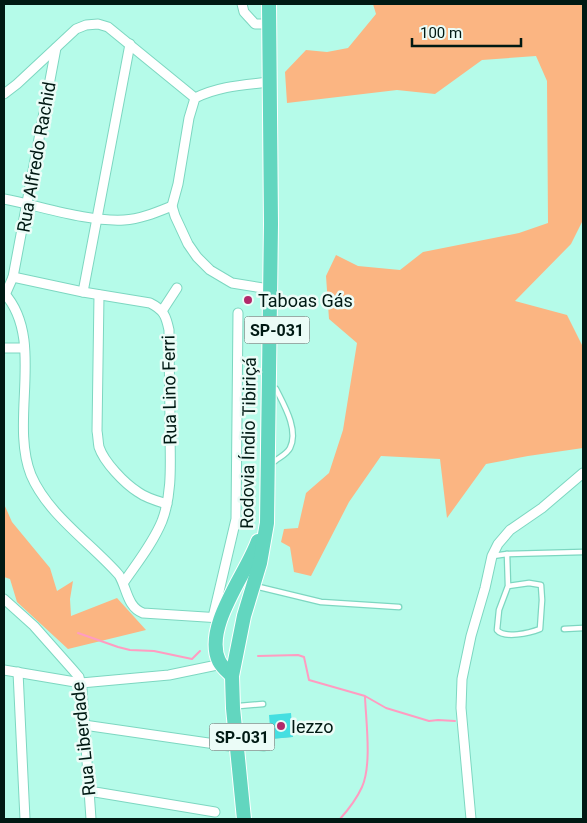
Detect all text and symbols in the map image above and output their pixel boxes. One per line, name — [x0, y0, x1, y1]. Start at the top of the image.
scale bar — [412, 15, 521, 47]
text: 100 m — [420, 24, 462, 42]
street label: Rua Alfredo Rachid — [12, 80, 60, 234]
place label: Taboas Gás — [258, 290, 353, 311]
marker: Taboas Gás — [242, 294, 254, 306]
road number: SP-031 — [244, 316, 310, 344]
street label: Rua Lino Ferri — [158, 335, 180, 445]
street label: Rodovia Índio Tibiriçá — [236, 357, 260, 529]
street label: Rua Liberdade — [67, 681, 99, 797]
place label: Iezzo — [291, 716, 333, 737]
marker: Iezzo — [275, 720, 287, 732]
road number: SP-031 — [210, 724, 274, 750]

